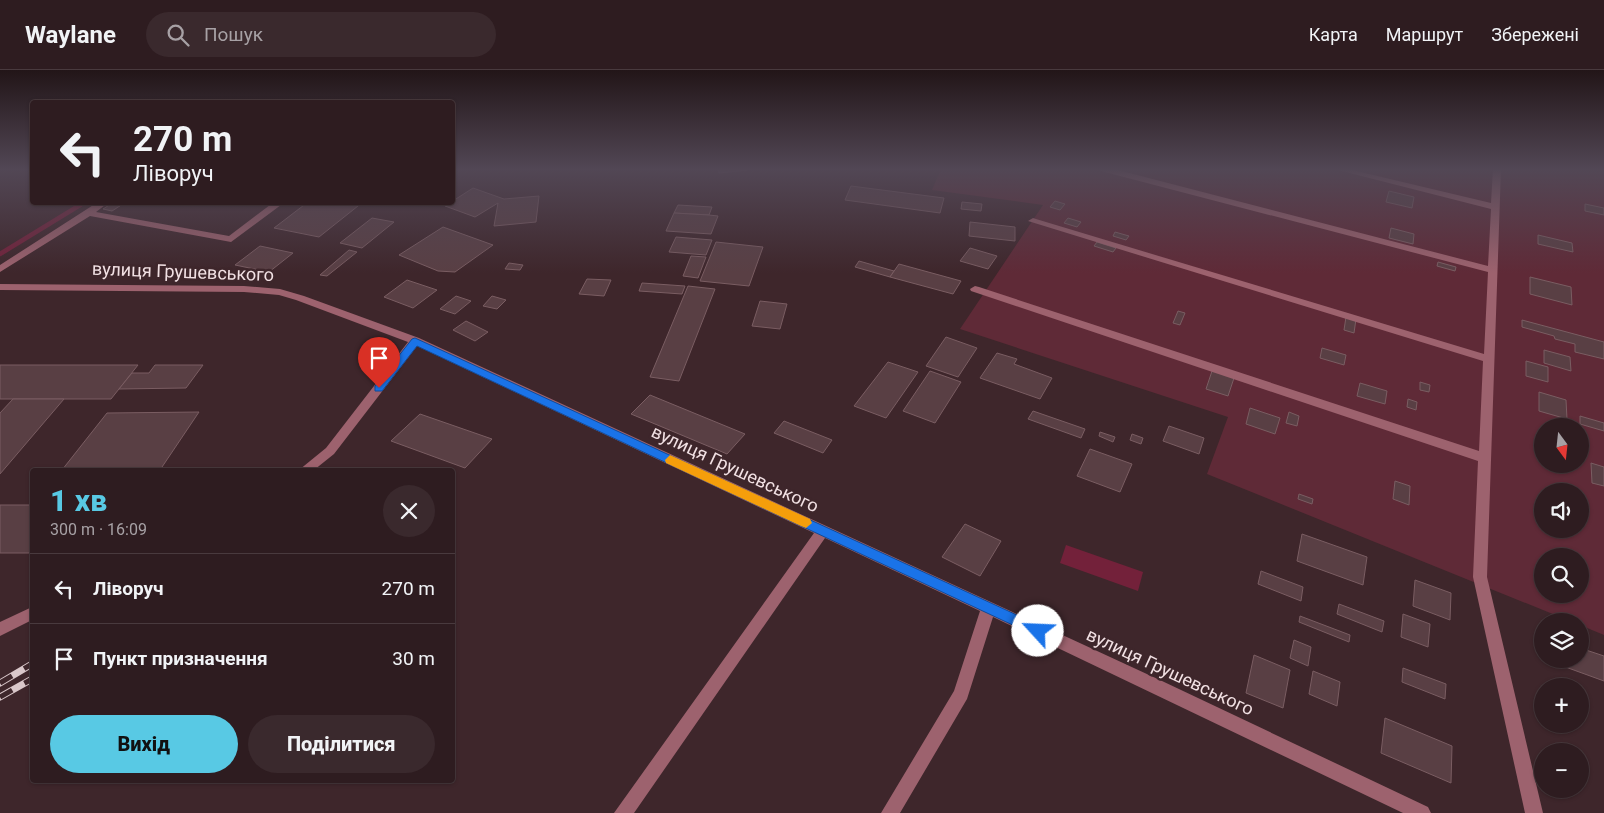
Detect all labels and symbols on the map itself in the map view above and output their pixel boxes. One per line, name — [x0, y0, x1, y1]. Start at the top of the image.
street label: вулиця Грушевського — [92, 258, 274, 285]
pin — [358, 337, 400, 388]
north arrow — [1534, 418, 1589, 472]
street label: вулиця Грушевського — [648, 421, 822, 517]
position arrow — [1011, 604, 1063, 656]
street label: вулиця Грушевського — [1083, 624, 1257, 720]

